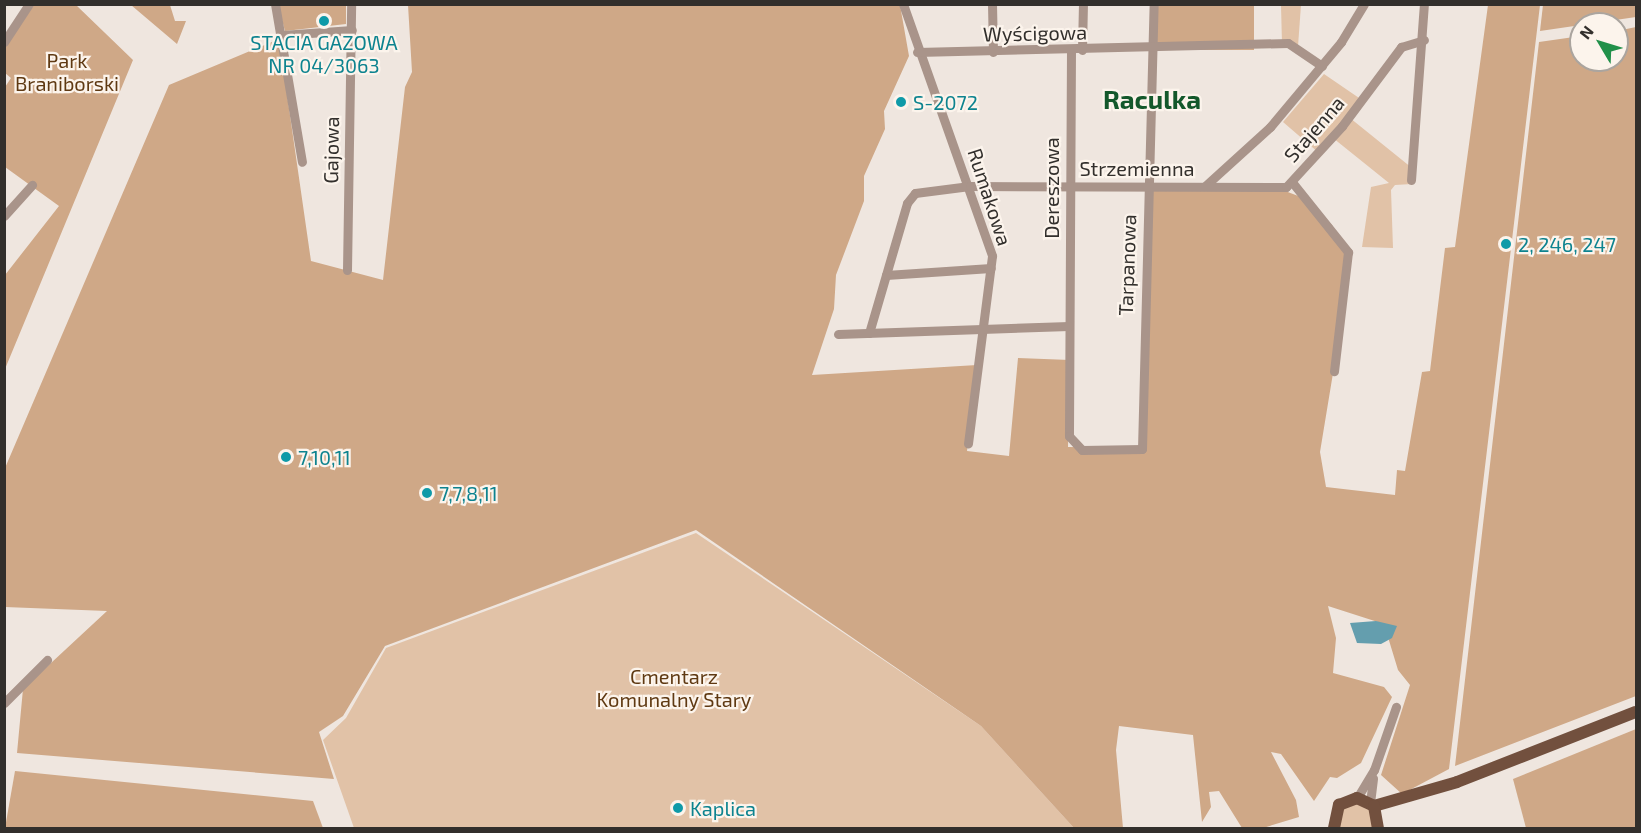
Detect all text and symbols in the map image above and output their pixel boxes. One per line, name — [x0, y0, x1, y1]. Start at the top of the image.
north arrow — [1569, 12, 1629, 72]
marker: STACIA GAZOWA NR 04/3063 — [317, 14, 331, 28]
street label: Wyścigowa — [983, 20, 1087, 46]
text: N — [1575, 21, 1597, 42]
place label: STACIA GAZOWA NR 04/3063 — [250, 30, 398, 77]
park label: Park Braniborski — [15, 48, 119, 95]
district label: Raculka — [1103, 83, 1201, 115]
place label: S-2072 — [913, 90, 978, 114]
street label: Stajenna — [1279, 91, 1349, 167]
marker: S-2072 — [894, 95, 908, 109]
street label: Gajowa — [318, 116, 344, 184]
street label: Dereszowa — [1039, 137, 1063, 239]
street label: Rumakowa — [963, 145, 1017, 249]
street label: Strzemienna — [1079, 156, 1195, 180]
street label: Tarpanowa — [1113, 214, 1141, 316]
place label: 2, 246, 247 — [1518, 232, 1616, 256]
marker: 2, 246, 247 — [1499, 237, 1513, 251]
place label: 7,10,11 — [298, 445, 351, 469]
marker: 7,10,11 — [279, 450, 293, 464]
place label: 7,7,8,11 — [439, 481, 498, 505]
marker: 7,7,8,11 — [420, 486, 434, 500]
park label: Cmentarz Komunalny Stary — [596, 665, 752, 712]
place label: Kaplica — [690, 796, 756, 820]
marker: Kaplica — [671, 801, 685, 815]

